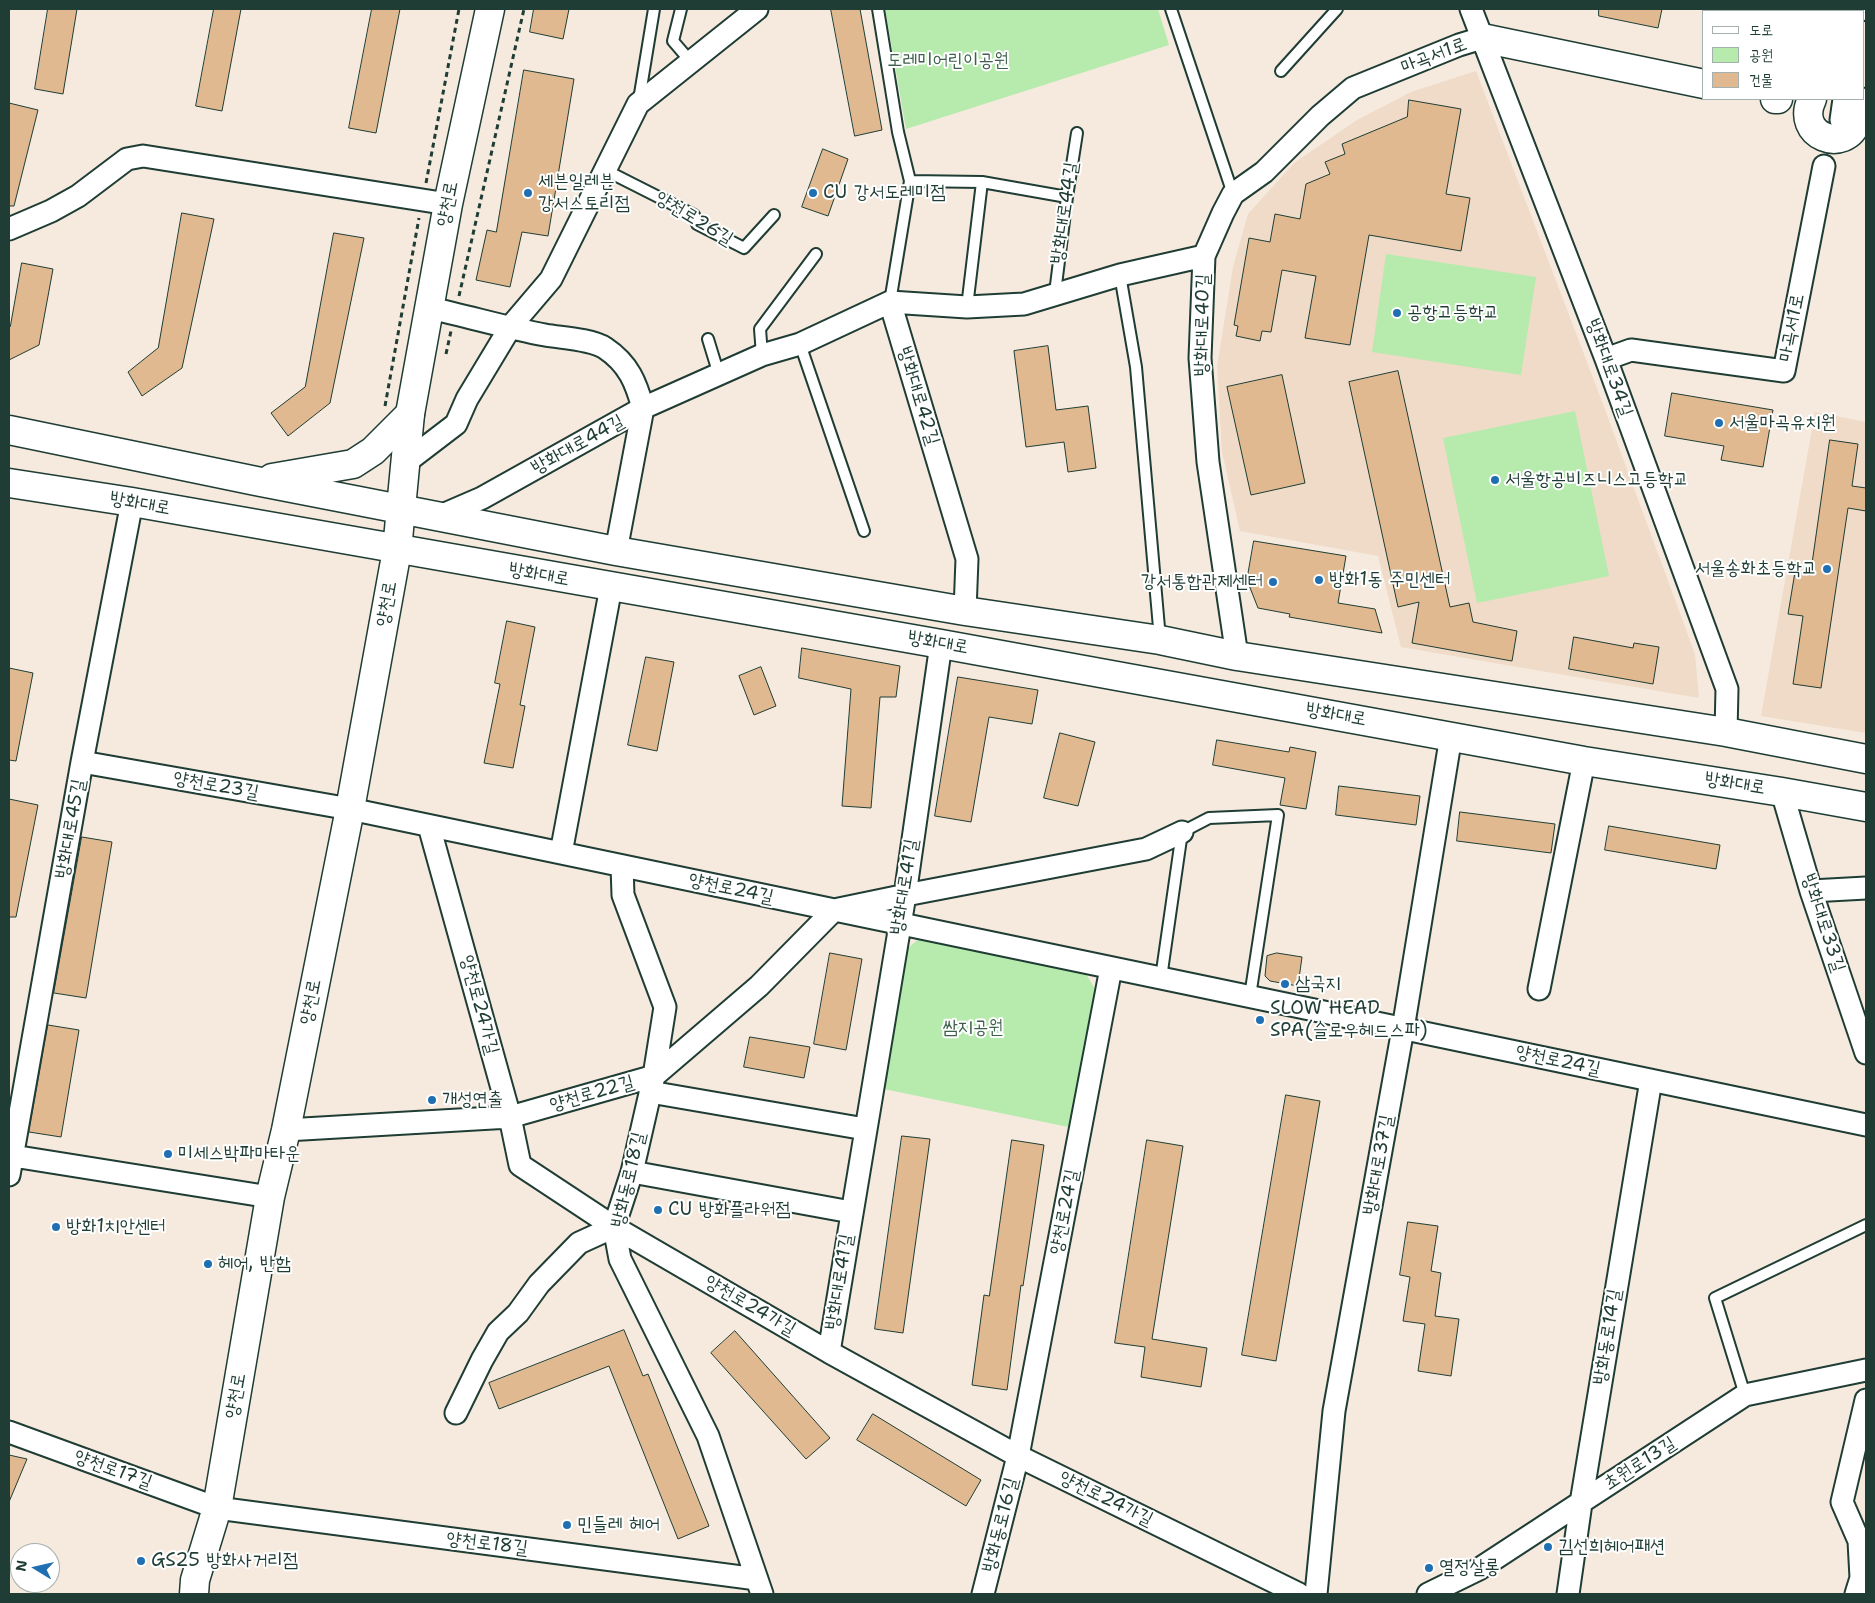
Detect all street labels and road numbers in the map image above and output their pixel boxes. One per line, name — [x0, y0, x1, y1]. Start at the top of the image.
street label: 마곡서1로 — [1398, 33, 1470, 79]
street label: 방화대로44길 — [1047, 161, 1083, 265]
street label: 양천로 — [432, 179, 464, 229]
street label: 양천로26길 — [651, 187, 737, 251]
street label: 방화대로40길 — [1191, 273, 1215, 377]
street label: 마곡서1로 — [1774, 292, 1810, 364]
street label: 방화대로34길 — [1581, 316, 1637, 420]
street label: 방화대로42길 — [892, 344, 944, 448]
street label: 방화대로44길 — [528, 410, 628, 480]
street label: 방화대로 — [108, 487, 172, 521]
street label: 방화대로 — [507, 558, 571, 592]
street label: 양천로 — [372, 579, 402, 629]
street label: 방화대로 — [906, 626, 970, 660]
street label: 방화대로 — [1304, 698, 1368, 732]
street label: 양천로23길 — [171, 767, 261, 805]
street label: 방화대로 — [1703, 768, 1767, 800]
street label: 방화대로45길 — [51, 777, 91, 881]
street label: 방화대로41길 — [886, 837, 924, 937]
street label: 양천로24길 — [686, 869, 776, 909]
street label: 방화대로33길 — [1796, 871, 1850, 975]
street label: 양천로24가길 — [455, 953, 503, 1057]
street label: 양천로 — [295, 977, 327, 1027]
street label: 양천로24길 — [1513, 1041, 1603, 1081]
street label: 양천로22길 — [547, 1071, 637, 1117]
street label: 방화대로37길 — [1359, 1113, 1399, 1217]
street label: 방화동로18길 — [607, 1130, 651, 1230]
street label: 양천로24길 — [1046, 1167, 1084, 1257]
street label: 방화대로41길 — [821, 1232, 859, 1332]
street label: 양천로24가길 — [700, 1271, 800, 1341]
street label: 방화동로14길 — [1589, 1287, 1627, 1387]
street label: 양천로 — [221, 1371, 251, 1421]
street label: 초원로13길 — [1600, 1432, 1680, 1496]
street label: 양천로17길 — [71, 1445, 155, 1495]
street label: 양천로24가길 — [1055, 1466, 1157, 1532]
street label: 방화동로16길 — [978, 1475, 1024, 1575]
street label: 양천로18길 — [445, 1528, 529, 1560]

